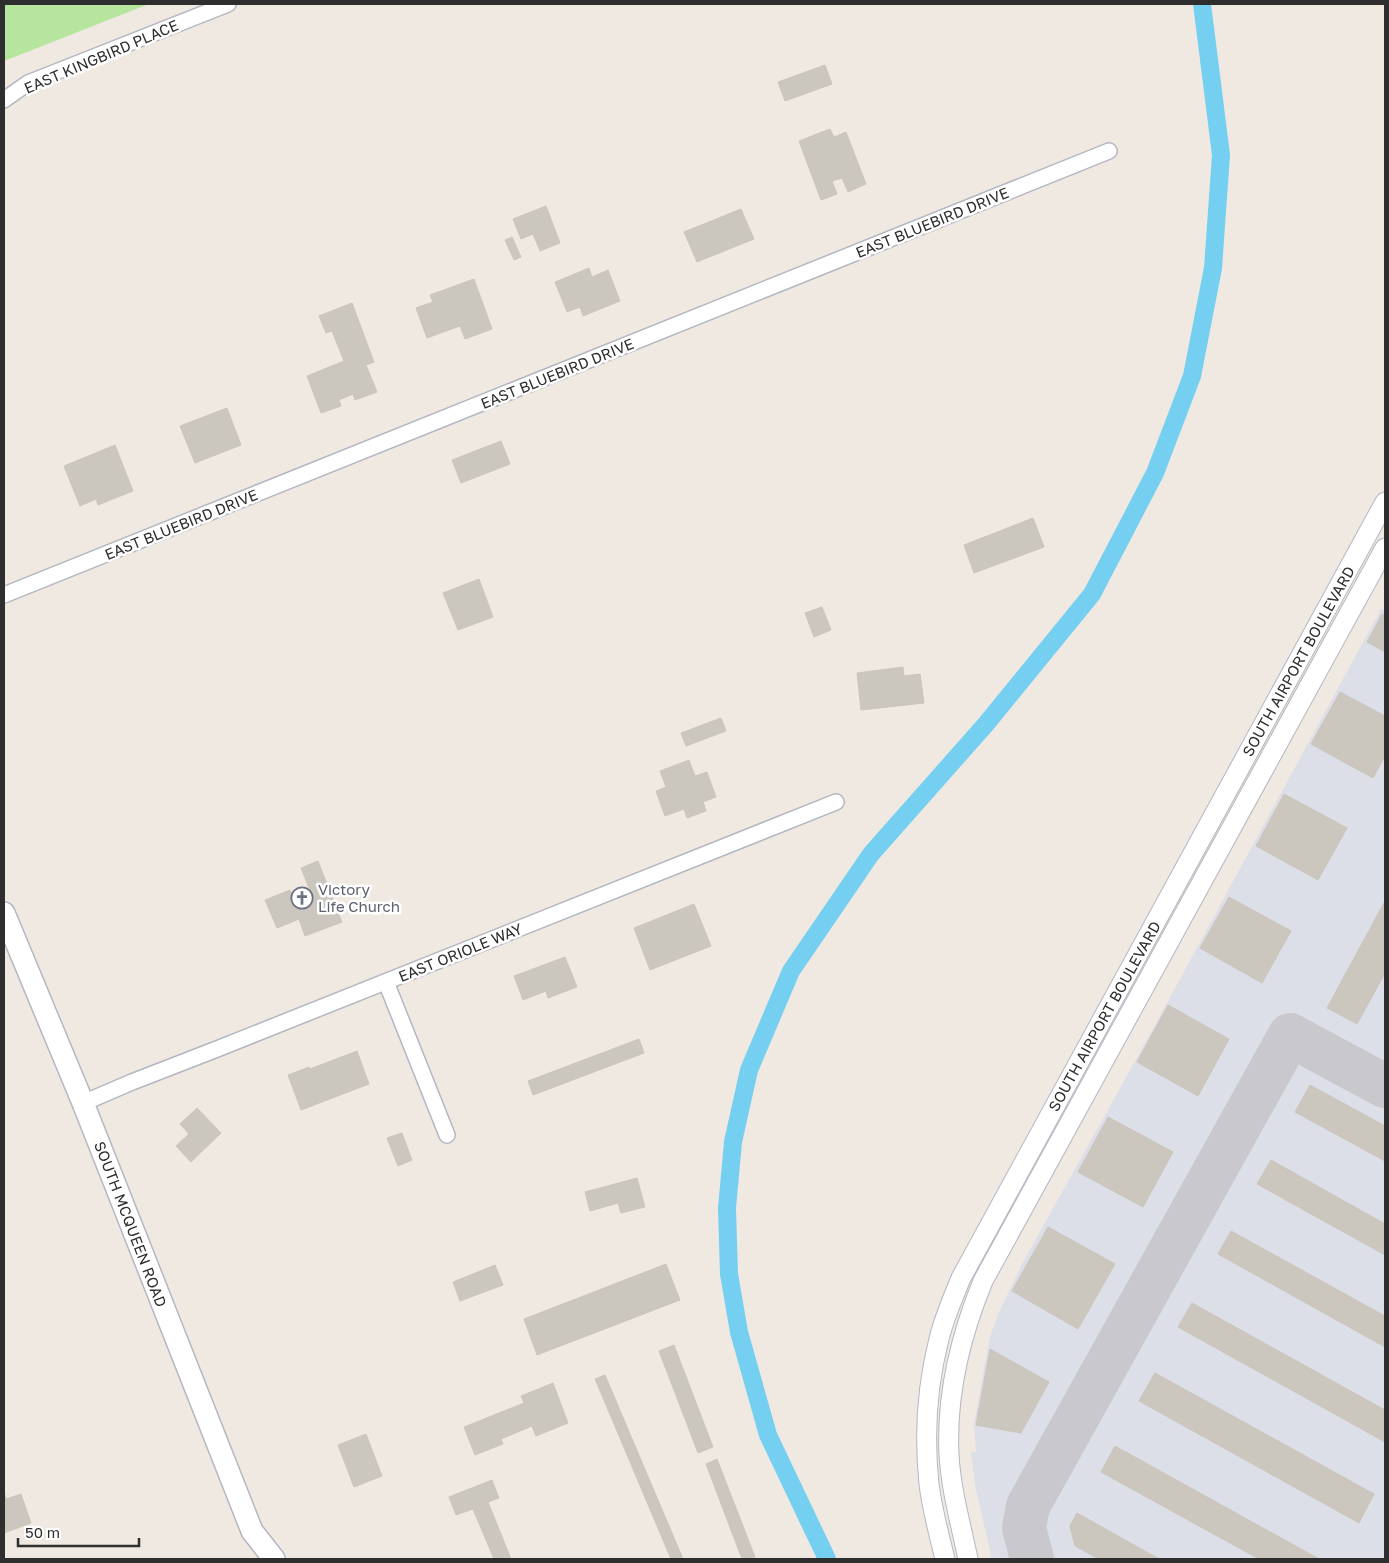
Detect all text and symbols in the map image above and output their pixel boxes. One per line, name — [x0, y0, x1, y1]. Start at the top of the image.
street label: EAST KINGBIRD PLACE — [21, 15, 181, 97]
street label: EAST BLUEBIRD DRIVE — [853, 183, 1011, 261]
street label: EAST BLUEBIRD DRIVE — [478, 334, 636, 412]
street label: EAST BLUEBIRD DRIVE — [102, 485, 260, 563]
street label: SOUTH AIRPORT BOULEVARD — [1238, 563, 1358, 759]
place label: Victory Life Church — [318, 880, 400, 915]
church icon: Victory Life Church — [290, 886, 314, 910]
street label: SOUTH AIRPORT BOULEVARD — [1044, 918, 1164, 1114]
street label: EAST ORIOLE WAY — [396, 919, 525, 985]
street label: SOUTH MCQUEEN ROAD — [91, 1138, 171, 1310]
scale bar — [18, 1516, 139, 1548]
text: 50 m — [25, 1523, 60, 1541]

